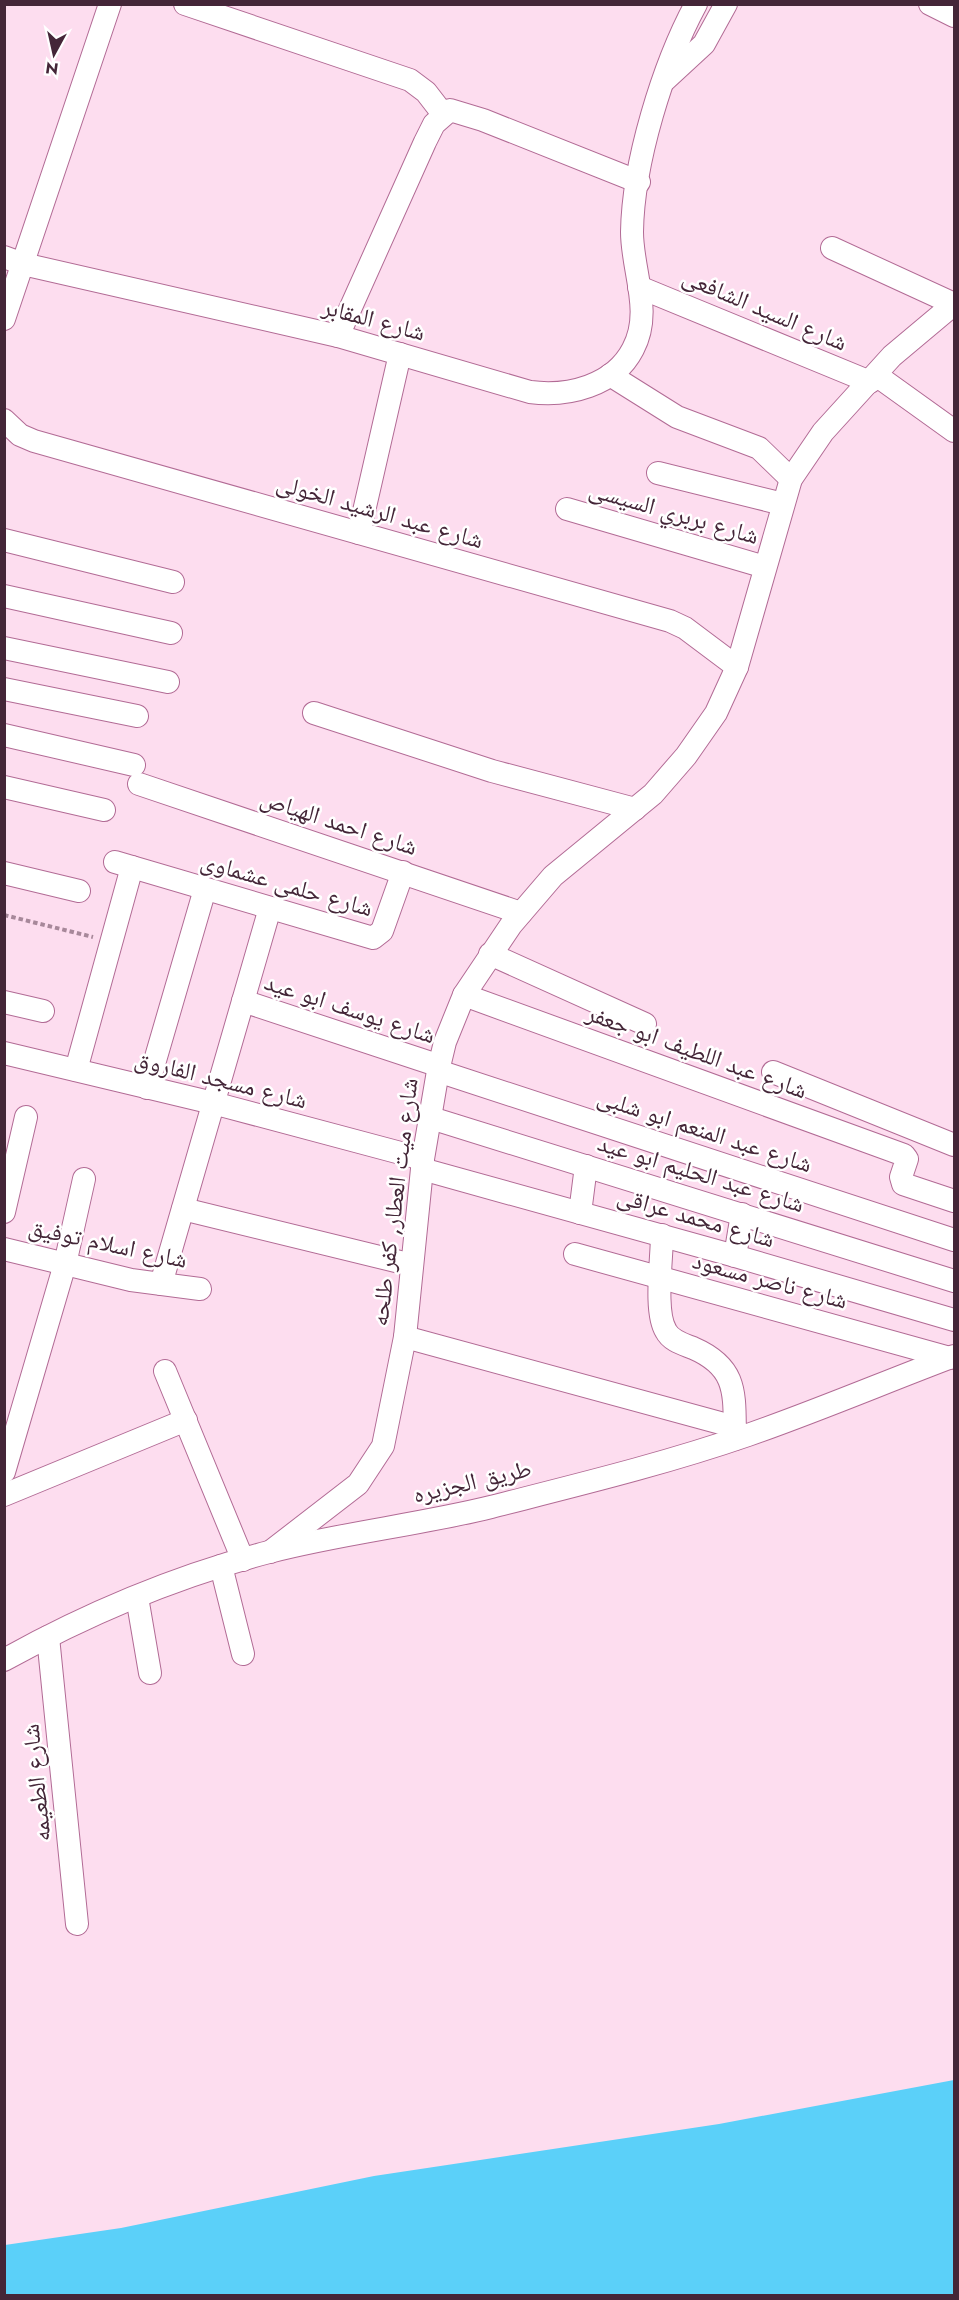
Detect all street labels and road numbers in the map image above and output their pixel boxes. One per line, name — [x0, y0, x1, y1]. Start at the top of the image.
street label: شارع السيد الشافعى — [677, 258, 853, 360]
street label: شارع المقابر — [318, 288, 429, 350]
street label: شارع عبد الرشيد الخولى — [273, 465, 487, 557]
street label: شارع بربري السيسى — [584, 471, 763, 555]
street label: شارع احمد الهياص — [256, 780, 422, 864]
street label: شارع حلمى عشماوى — [197, 843, 377, 925]
street label: شارع يوسف ابو عيد — [260, 964, 440, 1052]
street label: شارع عبد اللطيف ابو جعفر — [581, 994, 812, 1107]
street label: شارع مسجد الفاروق — [131, 1041, 311, 1117]
street label: شارع ميت العطار, كفر طلحه — [361, 1076, 427, 1328]
street label: شارع عبد المنعم ابو شلبى — [593, 1079, 817, 1181]
street label: شارع عبد الحليم ابو عيد — [593, 1125, 809, 1221]
street label: شارع محمد عراقى — [613, 1178, 779, 1256]
street label: شارع اسلام توفيق — [25, 1209, 191, 1277]
street label: شارع ناصر مسعود — [689, 1242, 851, 1318]
street label: طريق الجزيره — [409, 1450, 535, 1512]
street label: شارع الطعيمه — [12, 1722, 60, 1844]

